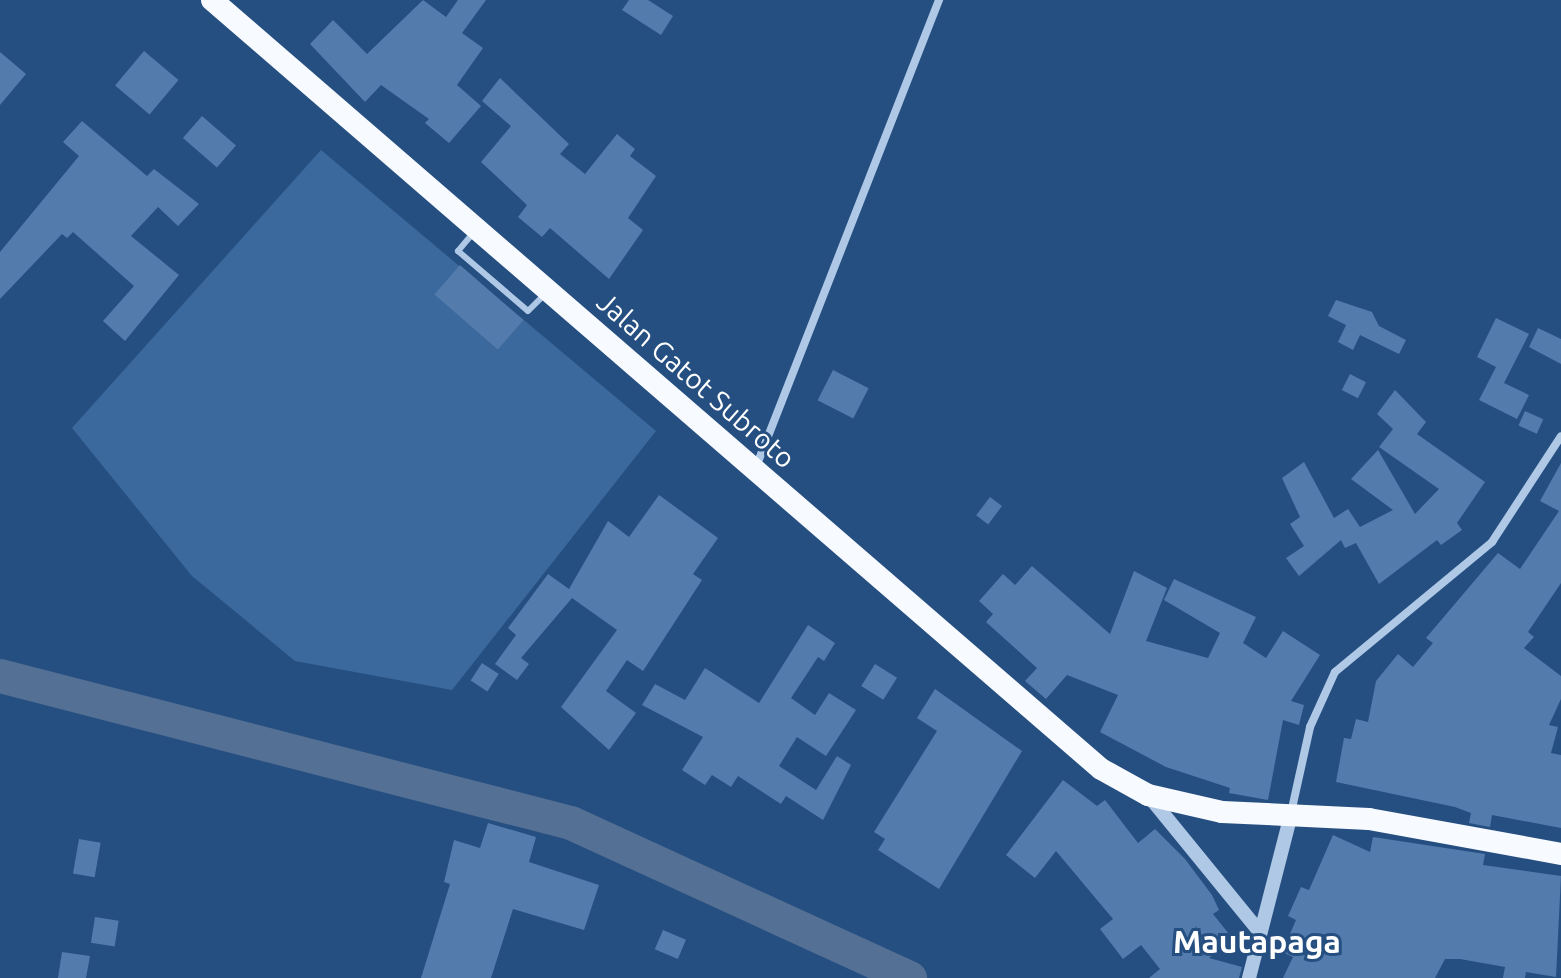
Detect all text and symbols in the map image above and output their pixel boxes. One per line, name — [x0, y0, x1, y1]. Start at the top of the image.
street label: Jalan Gatot Subroto — [590, 285, 802, 475]
district label: Mautapaga — [1173, 922, 1341, 960]

